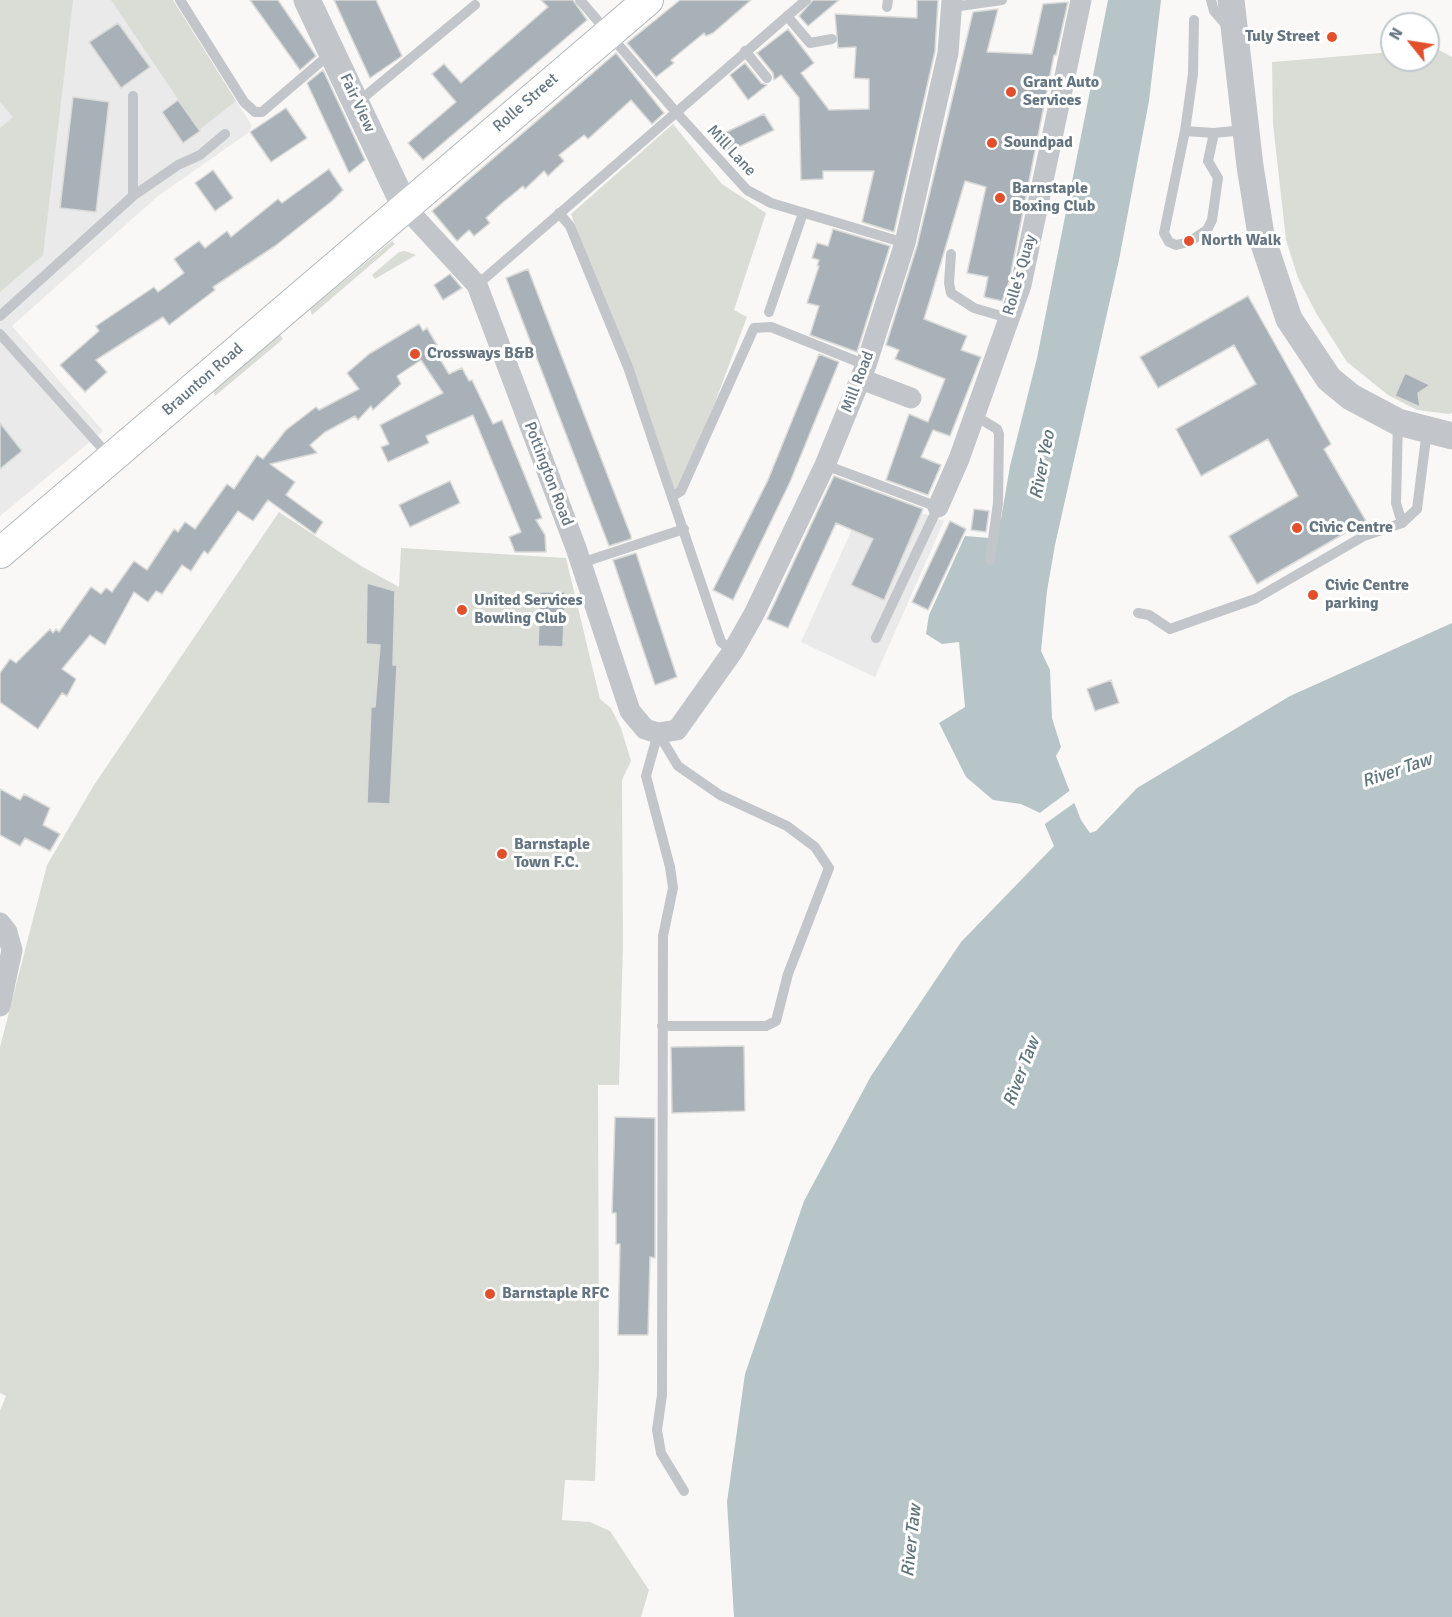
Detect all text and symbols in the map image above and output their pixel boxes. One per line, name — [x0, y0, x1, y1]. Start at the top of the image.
north arrow — [1380, 12, 1440, 72]
text: N — [1385, 24, 1408, 44]
place label: Tuly Street — [1245, 27, 1320, 47]
marker: Tuly Street — [1325, 30, 1339, 44]
street label: Rolle Street — [490, 70, 562, 136]
street label: Fair View — [335, 71, 379, 135]
place label: Grant Auto Services — [1023, 73, 1099, 111]
marker: Grant Auto Services — [1004, 85, 1018, 99]
street label: Mill Lane — [702, 121, 760, 181]
place label: Soundpad — [1004, 133, 1073, 153]
marker: Soundpad — [985, 136, 999, 150]
place label: Barnstaple Boxing Club — [1012, 179, 1095, 217]
marker: Barnstaple Boxing Club — [993, 191, 1007, 205]
place label: North Walk — [1201, 231, 1281, 251]
street label: Rolle's Quay — [999, 232, 1041, 318]
marker: North Walk — [1182, 234, 1196, 248]
street label: Braunton Road — [159, 340, 247, 420]
place label: Crossways B&B — [427, 344, 534, 364]
marker: Crossways B&B — [408, 347, 422, 361]
street label: Mill Road — [838, 349, 878, 415]
street label: Pottington Road — [519, 419, 577, 529]
water label: River Yeo — [1026, 429, 1060, 501]
place label: Civic Centre — [1309, 518, 1393, 538]
marker: Civic Centre — [1290, 521, 1304, 535]
place label: Civic Centre parking — [1325, 576, 1409, 614]
marker: Civic Centre parking — [1306, 588, 1320, 602]
place label: United Services Bowling Club — [474, 591, 583, 629]
marker: United Services Bowling Club — [455, 603, 469, 617]
water label: River Taw — [1359, 749, 1435, 793]
place label: Barnstaple Town F.C. — [514, 835, 590, 873]
marker: Barnstaple Town F.C. — [495, 847, 509, 861]
water label: River Taw — [999, 1034, 1045, 1110]
place label: Barnstaple RFC — [502, 1284, 609, 1304]
marker: Barnstaple RFC — [483, 1287, 497, 1301]
water label: River Taw — [897, 1504, 927, 1578]

